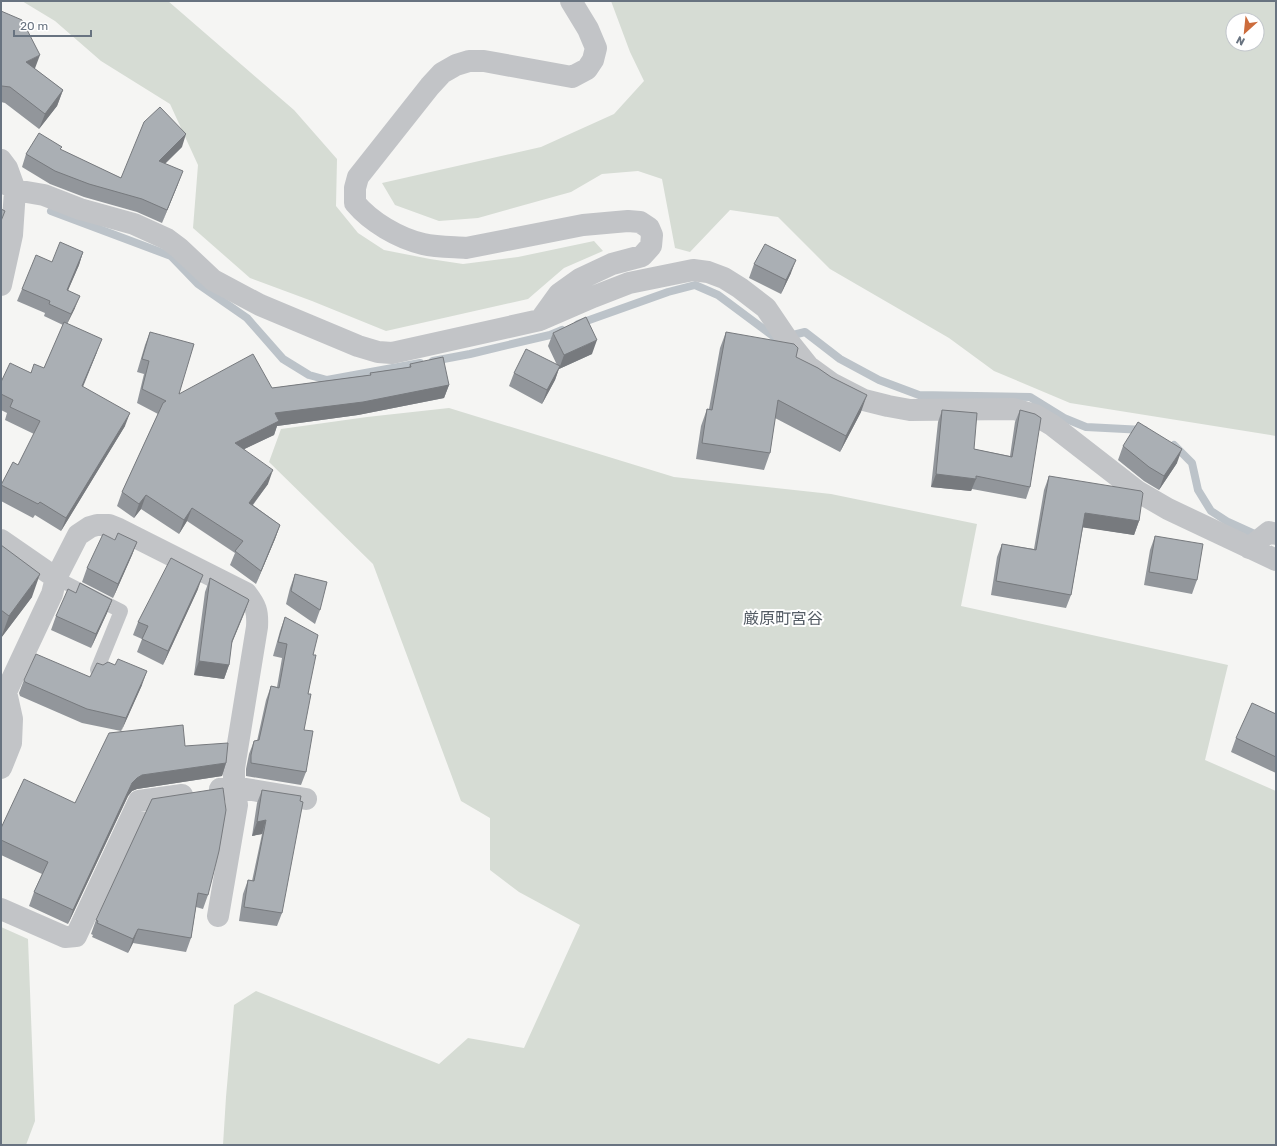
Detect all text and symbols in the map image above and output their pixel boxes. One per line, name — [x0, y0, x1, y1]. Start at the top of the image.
scale bar — [14, 12, 91, 38]
north arrow — [1225, 12, 1265, 52]
text: 20 m — [20, 19, 48, 33]
text: N — [1234, 33, 1247, 48]
district label: 厳原町宮谷 — [743, 609, 823, 628]

